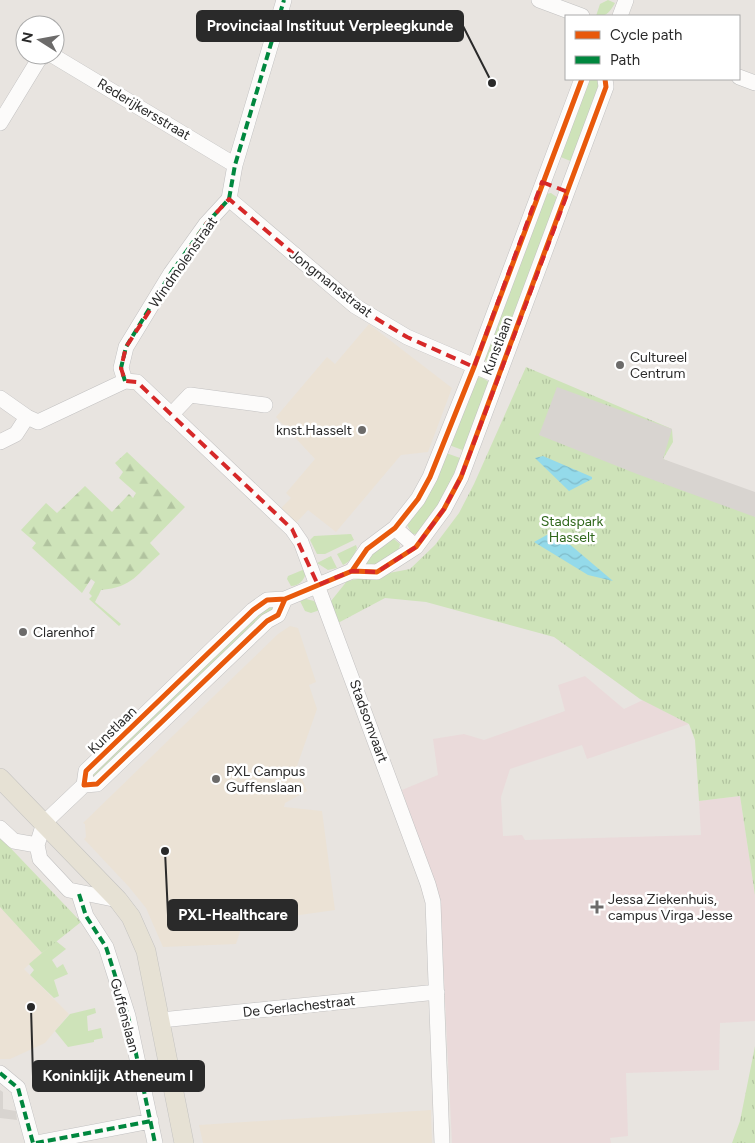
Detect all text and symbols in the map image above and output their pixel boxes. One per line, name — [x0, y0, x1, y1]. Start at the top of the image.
callout: Provinciaal Instituut Verpleegkunde — [197, 11, 463, 41]
north arrow — [15, 15, 65, 65]
legend — [565, 15, 740, 80]
text: Provinciaal Instituut Verpleegkunde — [207, 17, 454, 35]
text: Cycle path — [610, 26, 682, 44]
text: N — [18, 31, 37, 45]
text: Path — [610, 51, 640, 69]
street label: Rederijkersstraat — [94, 75, 193, 144]
street label: Windmolenstraat — [146, 213, 221, 311]
street label: Jongmansstraat — [286, 246, 376, 321]
street label: Kunstlaan — [479, 314, 516, 378]
place label: Cultureel Centrum — [630, 349, 687, 382]
marker: Cultureel Centrum — [614, 359, 626, 371]
place label: knst.Hasselt — [276, 422, 352, 439]
marker: knst.Hasselt — [356, 424, 368, 436]
park label: Stadspark Hasselt — [541, 513, 604, 546]
place label: Clarenhof — [33, 624, 95, 641]
marker: Clarenhof — [17, 626, 29, 638]
street label: Stadsomvaart — [346, 677, 391, 765]
street label: Kunstlaan — [84, 703, 140, 758]
place label: PXL Campus Guffenslaan — [226, 763, 305, 796]
marker: PXL Campus Guffenslaan — [210, 773, 222, 785]
place label: Jessa Ziekenhuis, campus Virga Jesse — [608, 891, 733, 924]
callout: PXL-Healthcare — [168, 900, 297, 930]
marker: Jessa Ziekenhuis, campus Virga Jesse — [590, 900, 604, 914]
text: PXL-Healthcare — [178, 906, 288, 924]
street label: Guffenslaan — [106, 976, 143, 1054]
street label: De Gerlachestraat — [242, 992, 356, 1021]
callout: Koninklijk Atheneum I — [33, 1061, 204, 1091]
text: Koninklijk Atheneum I — [43, 1067, 193, 1085]

